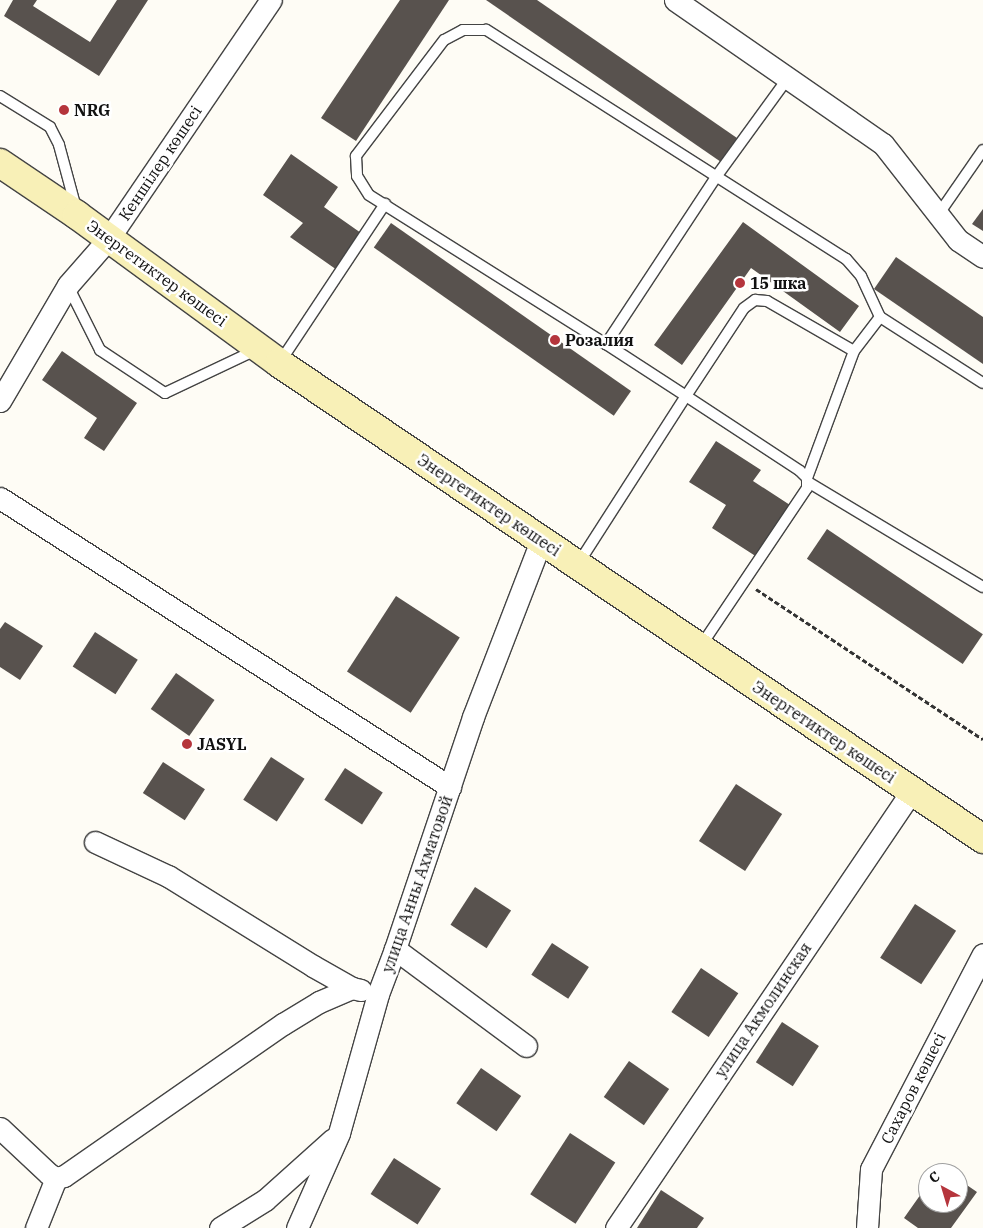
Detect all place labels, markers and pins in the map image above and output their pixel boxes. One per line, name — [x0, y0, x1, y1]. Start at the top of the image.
place label: NRG — [74, 100, 110, 120]
marker: NRG — [58, 104, 70, 116]
place label: 15 шка — [750, 273, 806, 293]
marker: 15 шка — [734, 277, 746, 289]
place label: Розалия — [565, 330, 634, 350]
marker: Розалия — [549, 334, 561, 346]
place label: JASYL — [197, 734, 247, 754]
marker: JASYL — [181, 738, 193, 750]

